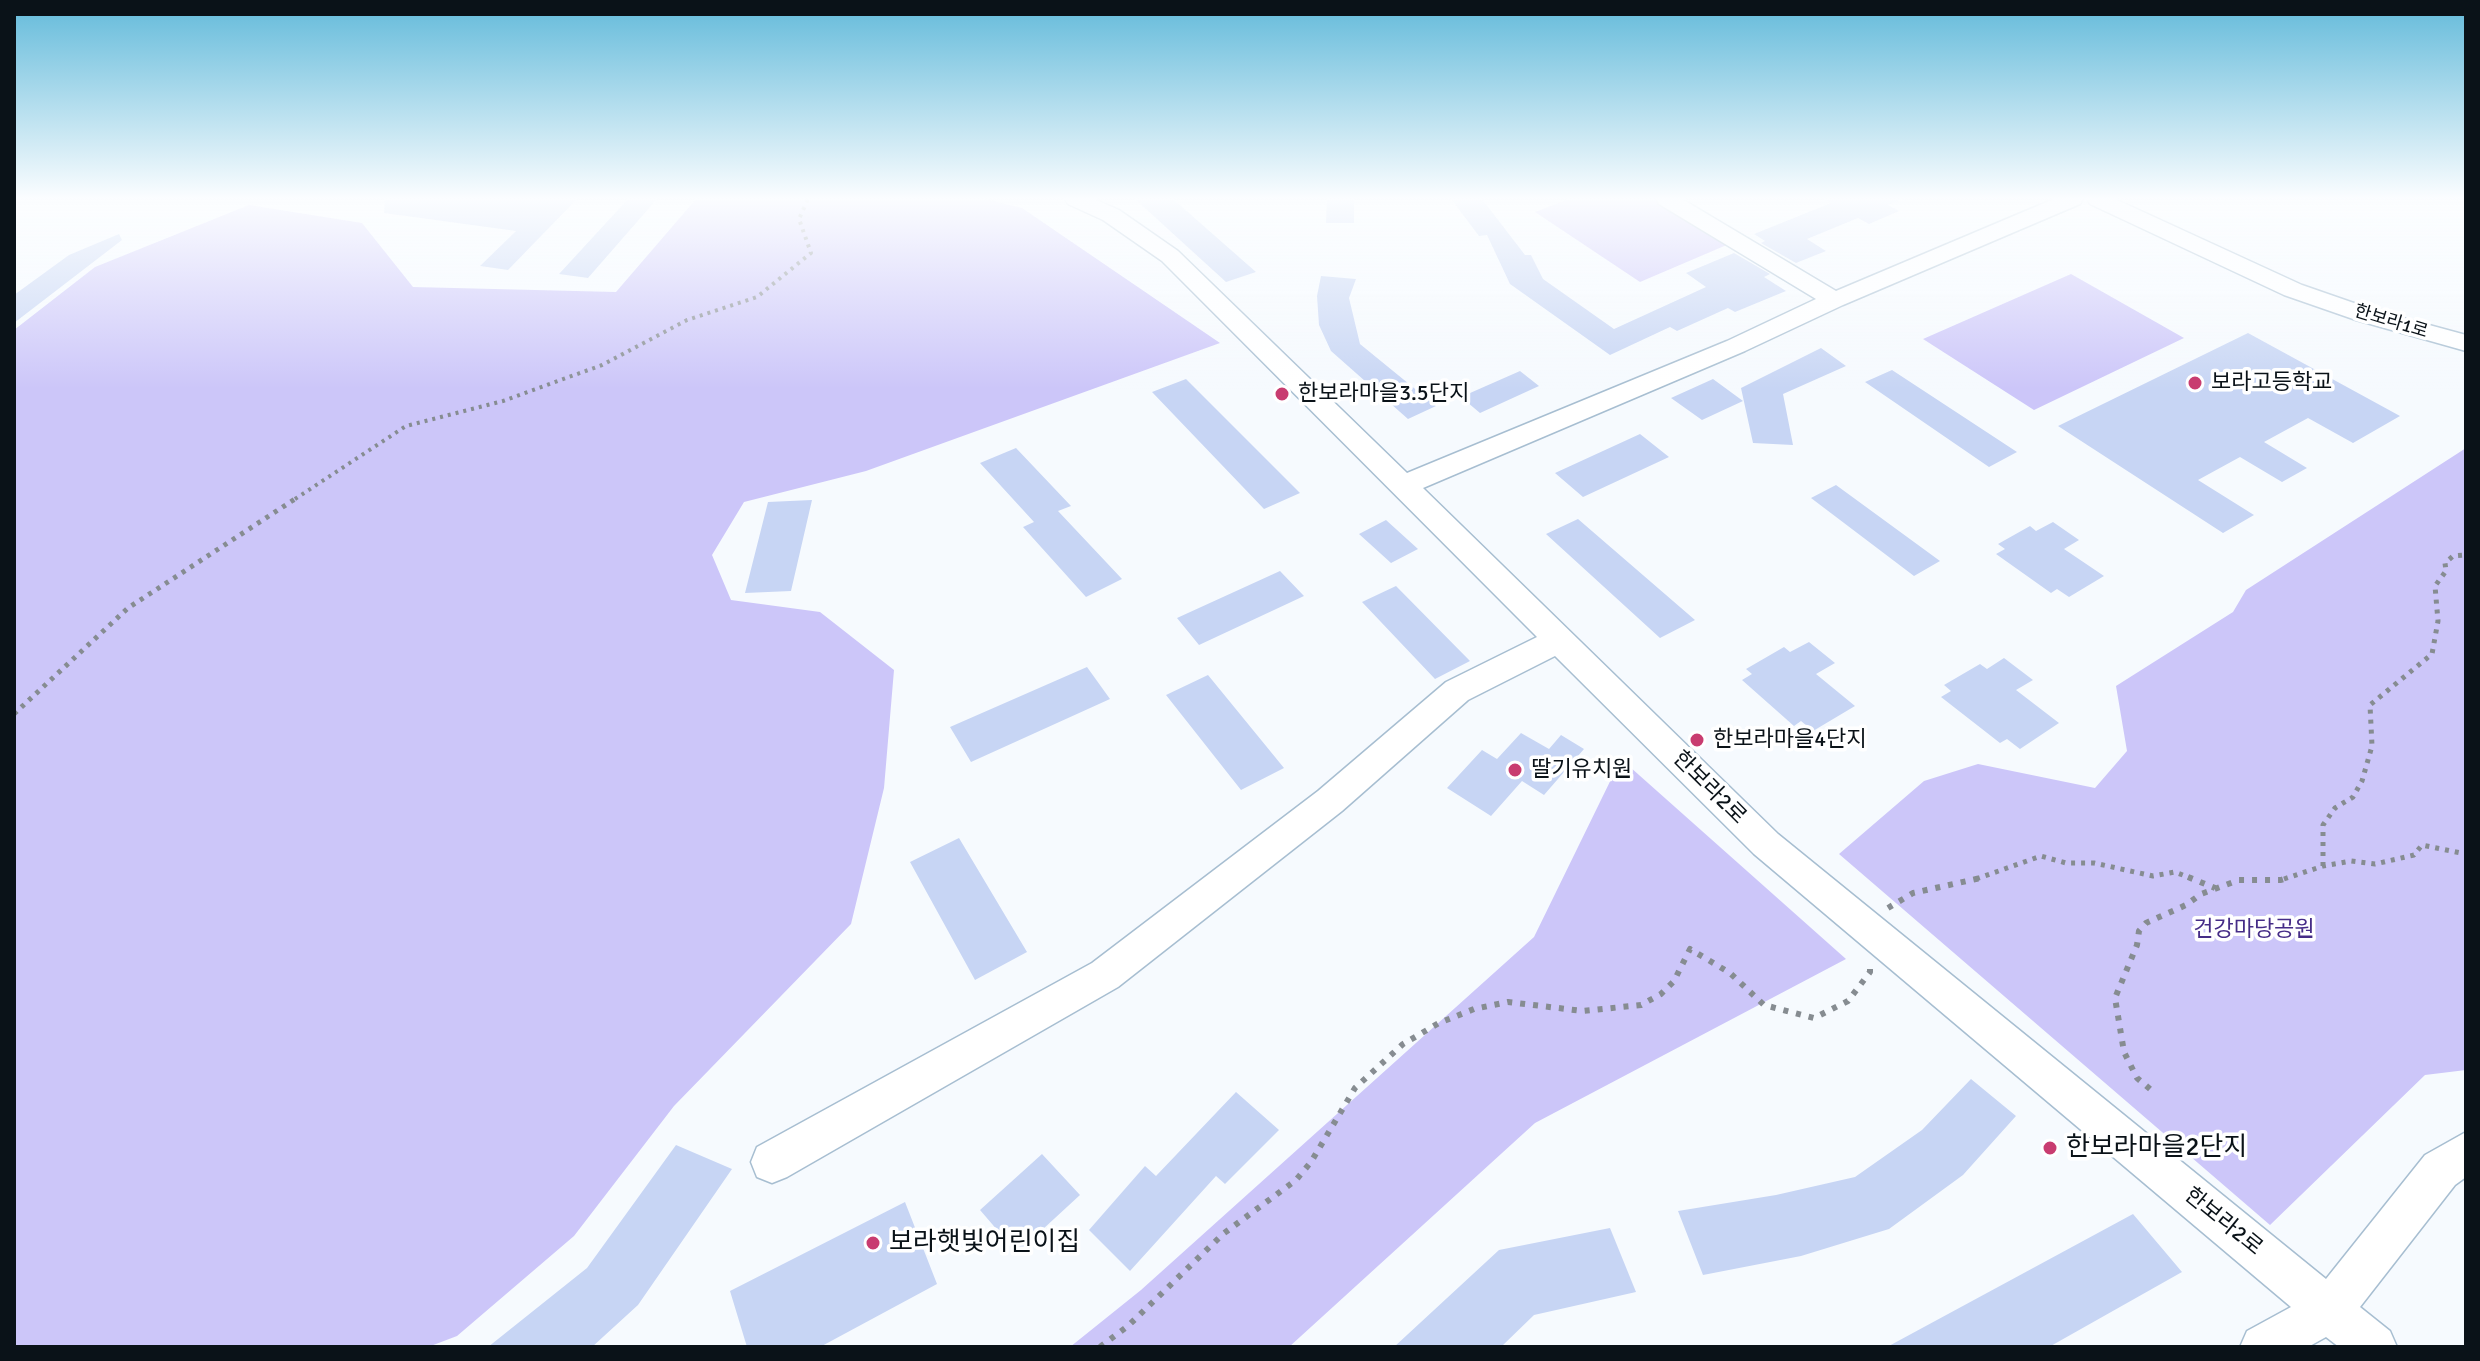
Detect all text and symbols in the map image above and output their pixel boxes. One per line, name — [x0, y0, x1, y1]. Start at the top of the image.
street label: 한보라1로 — [2352, 301, 2430, 343]
place label: 보라고등학교 — [2211, 370, 2332, 396]
marker: 보라고등학교 — [2186, 374, 2204, 392]
place label: 한보라마을3.5단지 — [1298, 381, 1469, 407]
marker: 한보라마을3.5단지 — [1273, 385, 1291, 403]
place label: 한보라마을4단지 — [1713, 727, 1867, 753]
marker: 한보라마을4단지 — [1688, 731, 1706, 749]
street label: 한보라2로 — [1667, 746, 1751, 830]
place label: 딸기유치원 — [1531, 757, 1632, 783]
marker: 딸기유치원 — [1506, 761, 1524, 779]
park label: 건강마당공원 — [2193, 917, 2315, 943]
place label: 한보라마을2단지 — [2066, 1132, 2247, 1164]
marker: 한보라마을2단지 — [2041, 1139, 2059, 1157]
street label: 한보라2로 — [2179, 1183, 2267, 1261]
place label: 보라햇빛어린이집 — [889, 1227, 1080, 1259]
marker: 보라햇빛어린이집 — [864, 1234, 882, 1252]

